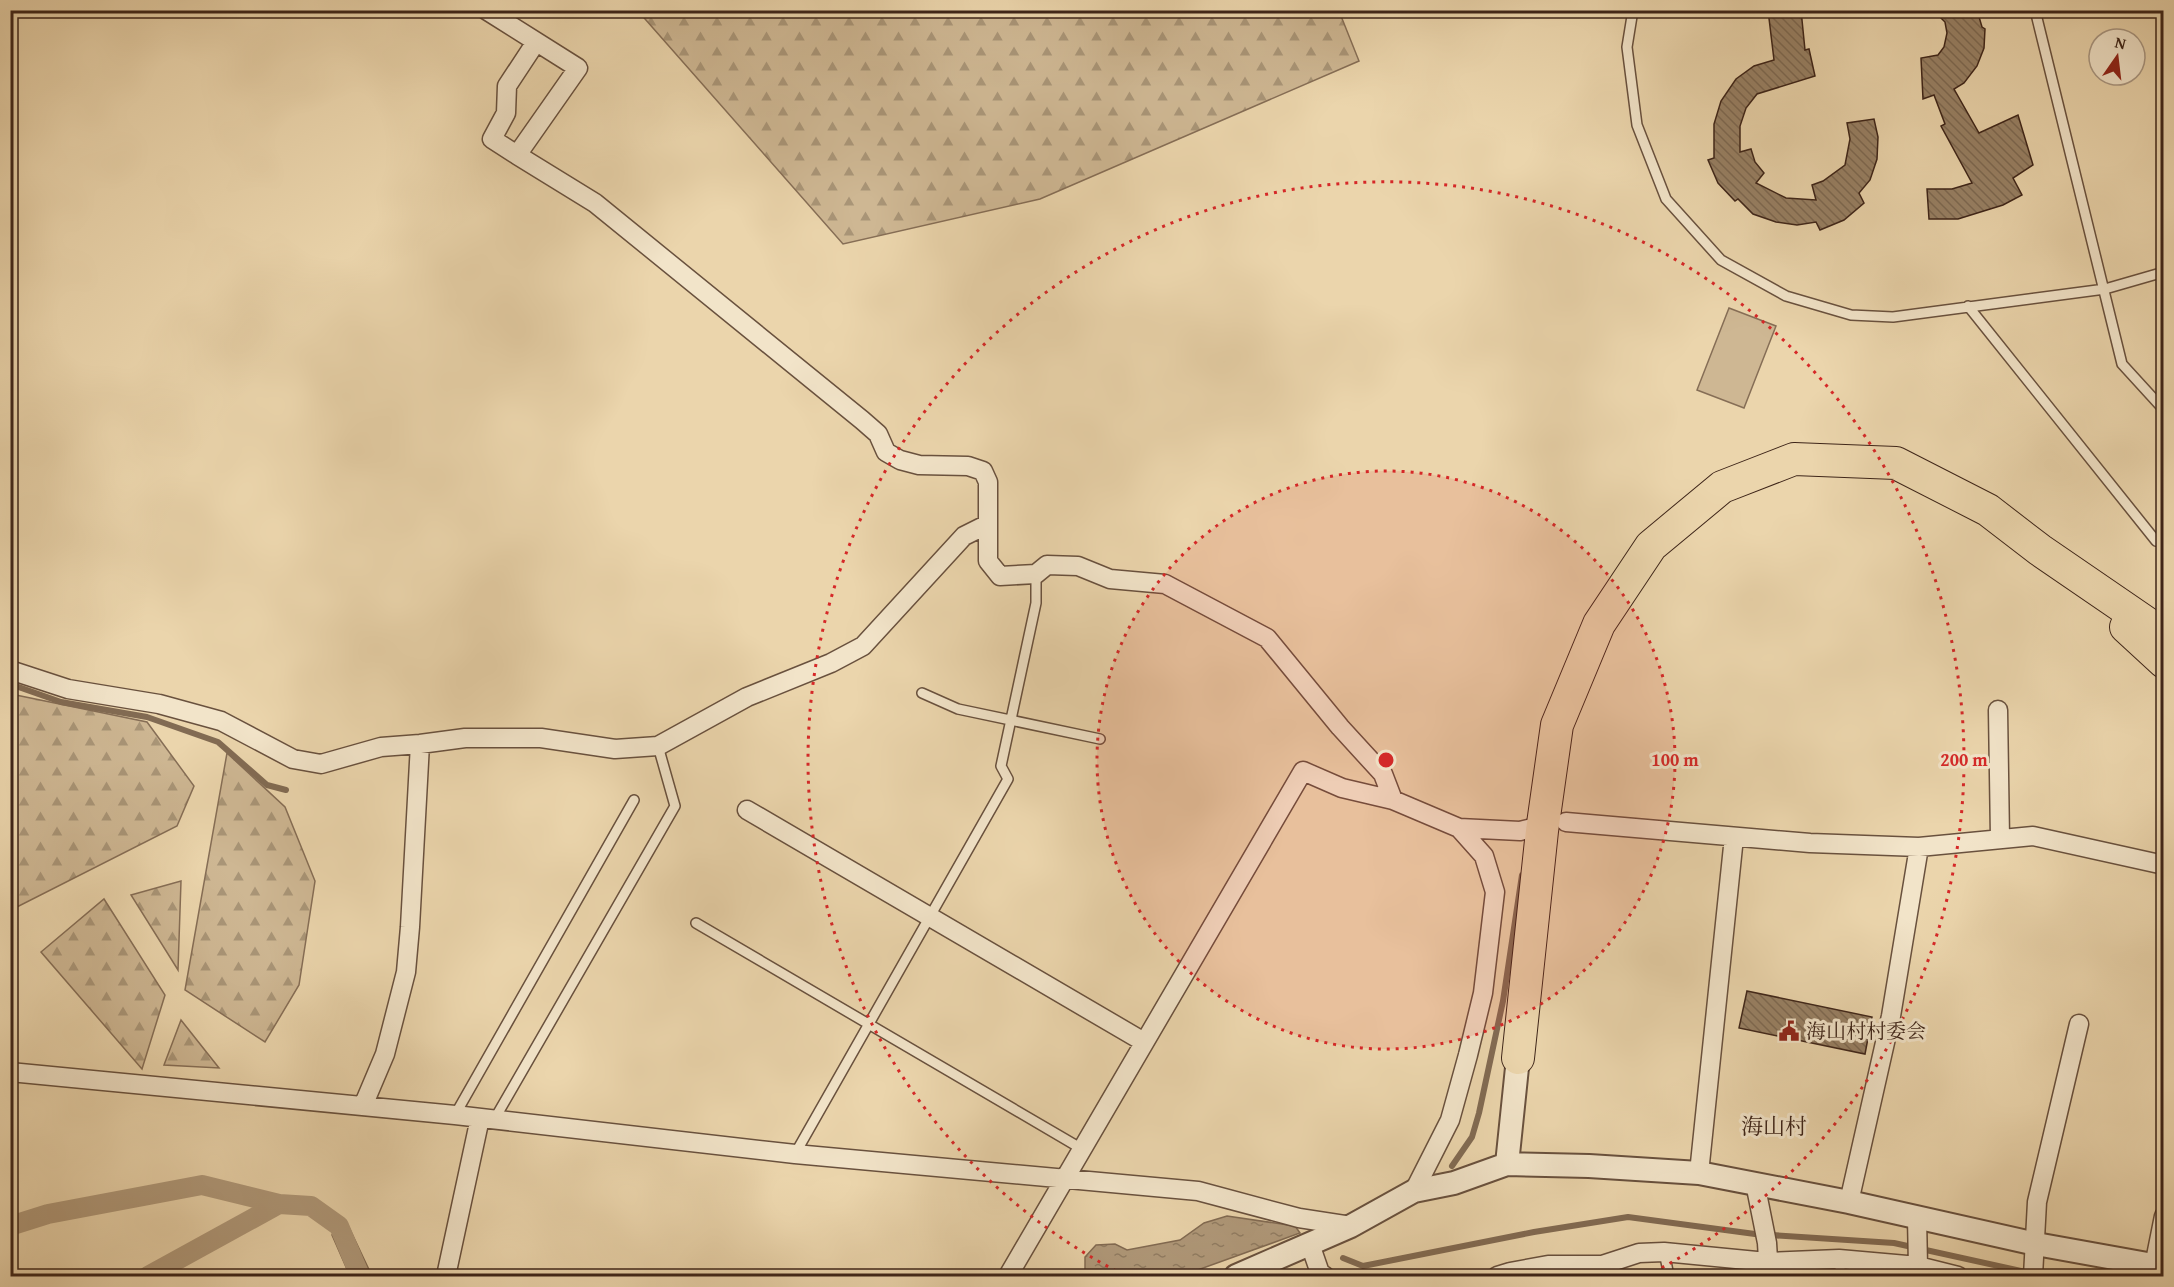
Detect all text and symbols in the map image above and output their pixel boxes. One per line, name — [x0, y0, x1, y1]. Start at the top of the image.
north arrow — [2087, 27, 2147, 87]
text: N — [2113, 30, 2129, 55]
text: 100 m — [1651, 746, 1699, 773]
text: 200 m — [1940, 746, 1988, 773]
centre of rings — [1376, 750, 1396, 770]
place label: 海山村村委会 — [1806, 1016, 1926, 1045]
public building icon: 海山村村委会 — [1777, 1019, 1801, 1043]
district label: 海山村 — [1741, 1110, 1807, 1142]

